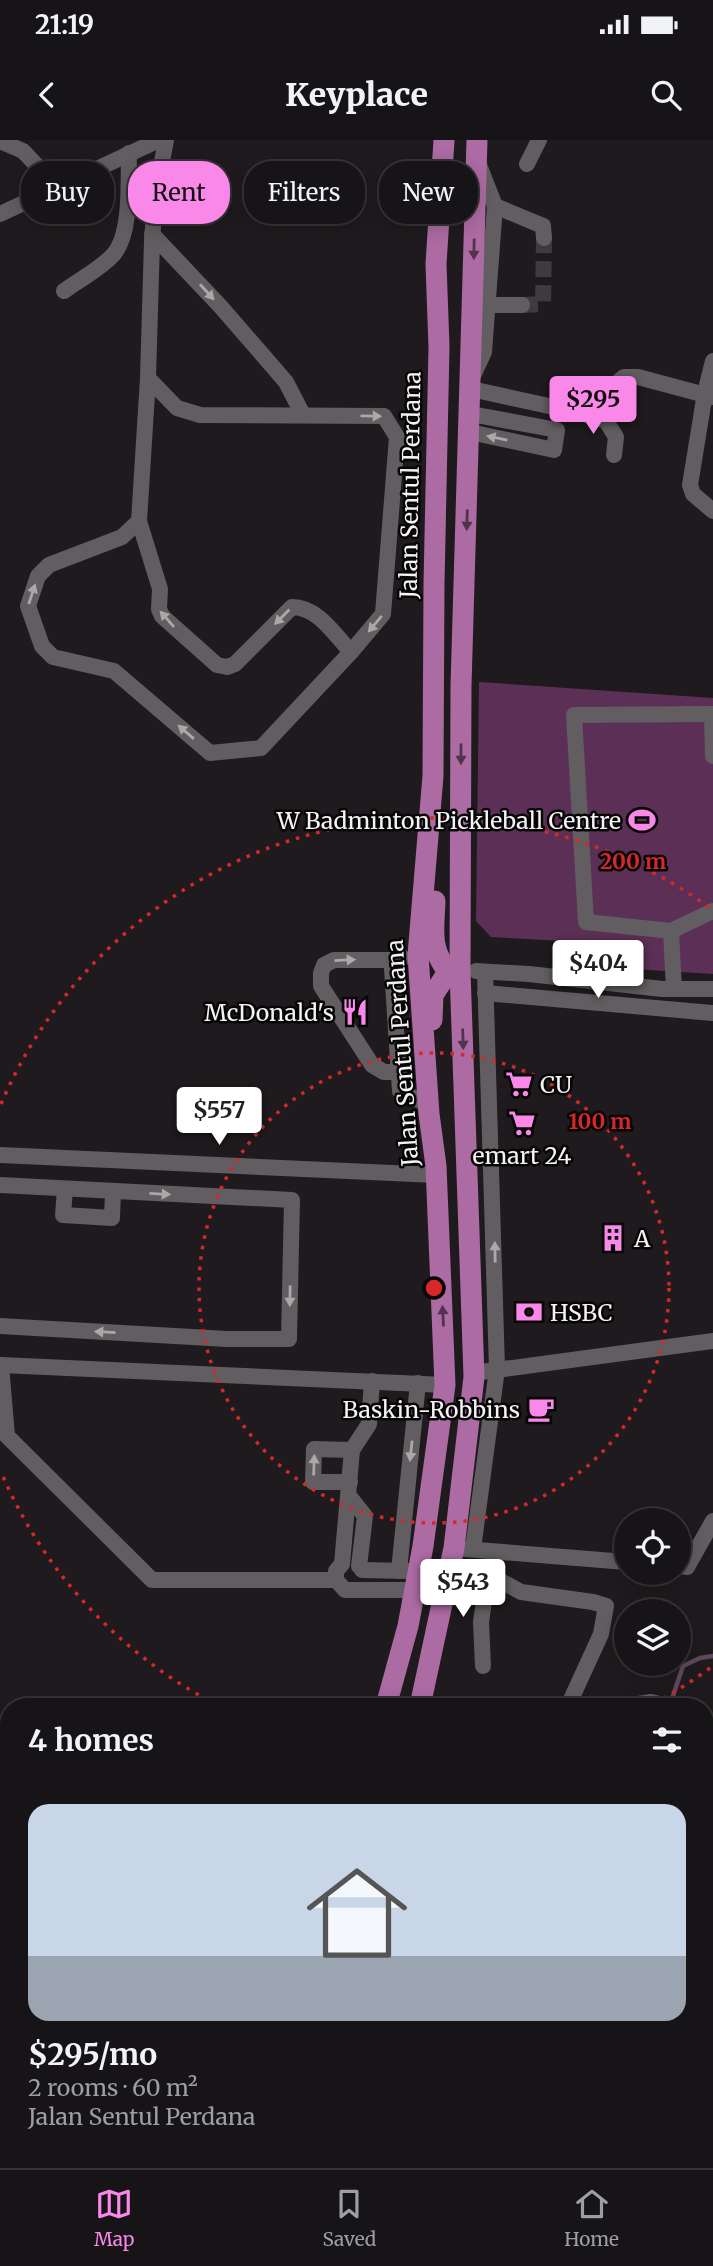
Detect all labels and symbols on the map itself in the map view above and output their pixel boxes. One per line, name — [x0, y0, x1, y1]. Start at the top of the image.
one-way arrow — [468, 238, 480, 260]
one-way arrow — [199, 283, 215, 301]
street label: Jalan Sentul Perdana — [394, 371, 426, 600]
pin: $295 — [552, 376, 634, 436]
one-way arrow — [360, 410, 382, 422]
one-way arrow — [486, 432, 508, 443]
one-way arrow — [461, 510, 472, 532]
one-way arrow — [27, 584, 38, 605]
one-way arrow — [273, 608, 290, 625]
one-way arrow — [159, 610, 175, 628]
one-way arrow — [367, 615, 383, 633]
one-way arrow — [177, 725, 194, 740]
one-way arrow — [455, 743, 467, 765]
sports icon: W Badminton Pickleball Centre — [627, 805, 657, 835]
place label: W Badminton Pickleball Centre — [276, 806, 621, 835]
text: 200 m — [600, 848, 666, 875]
street label: Jalan Sentul Perdana — [380, 939, 424, 1168]
pin: $404 — [557, 940, 639, 1000]
one-way arrow — [334, 954, 356, 965]
restaurant icon: McDonald's — [340, 997, 370, 1027]
place label: McDonald's — [204, 998, 334, 1027]
one-way arrow — [457, 1029, 468, 1051]
supermarket icon: CU — [504, 1069, 534, 1099]
place label: CU — [540, 1070, 572, 1099]
pin: $557 — [178, 1088, 260, 1147]
supermarket icon: emart 24 — [507, 1108, 537, 1138]
text: 100 m — [569, 1108, 631, 1135]
place label: emart 24 — [472, 1141, 572, 1170]
one-way arrow — [150, 1189, 172, 1200]
building icon: A — [598, 1223, 628, 1253]
place label: A — [633, 1224, 651, 1253]
one-way arrow — [489, 1241, 500, 1263]
centre of rings — [422, 1276, 446, 1300]
one-way arrow — [284, 1285, 296, 1307]
bank icon: HSBC — [514, 1297, 544, 1327]
place label: HSBC — [550, 1298, 613, 1327]
one-way arrow — [437, 1305, 448, 1327]
one-way arrow — [94, 1326, 116, 1337]
cafe icon: Baskin-Robbins — [526, 1394, 556, 1424]
place label: Baskin-Robbins — [342, 1395, 520, 1424]
one-way arrow — [405, 1440, 416, 1462]
one-way arrow — [308, 1454, 319, 1476]
pin: $543 — [422, 1560, 504, 1619]

